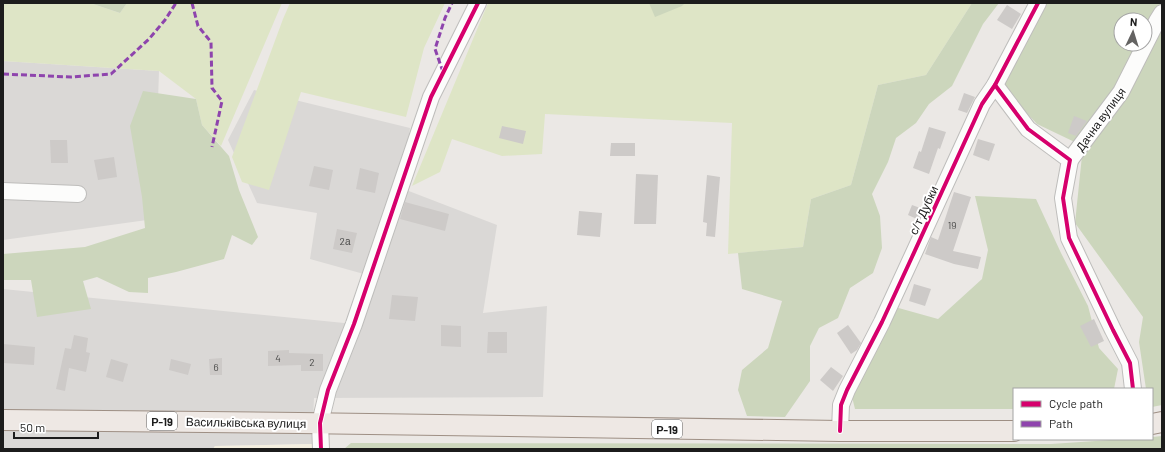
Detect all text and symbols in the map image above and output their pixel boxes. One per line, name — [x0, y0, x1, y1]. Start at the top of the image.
north arrow — [1113, 12, 1153, 52]
text: N — [1130, 15, 1138, 28]
street label: Дачна вулиця — [1072, 84, 1129, 154]
street label: с/т Дубки — [906, 183, 941, 237]
house number: 19 — [948, 219, 956, 231]
house number: 2а — [340, 235, 351, 247]
house number: 4 — [275, 352, 281, 364]
house number: 2 — [309, 356, 315, 368]
house number: 6 — [213, 361, 219, 373]
legend — [1013, 388, 1153, 440]
text: Cycle path — [1049, 396, 1103, 410]
road number: Р-19 — [147, 412, 177, 430]
scale bar — [14, 414, 98, 440]
street label: Васильківська вулиця — [186, 414, 306, 431]
text: Path — [1049, 416, 1073, 430]
text: 50 m — [20, 420, 45, 434]
road number: Р-19 — [652, 420, 682, 438]

